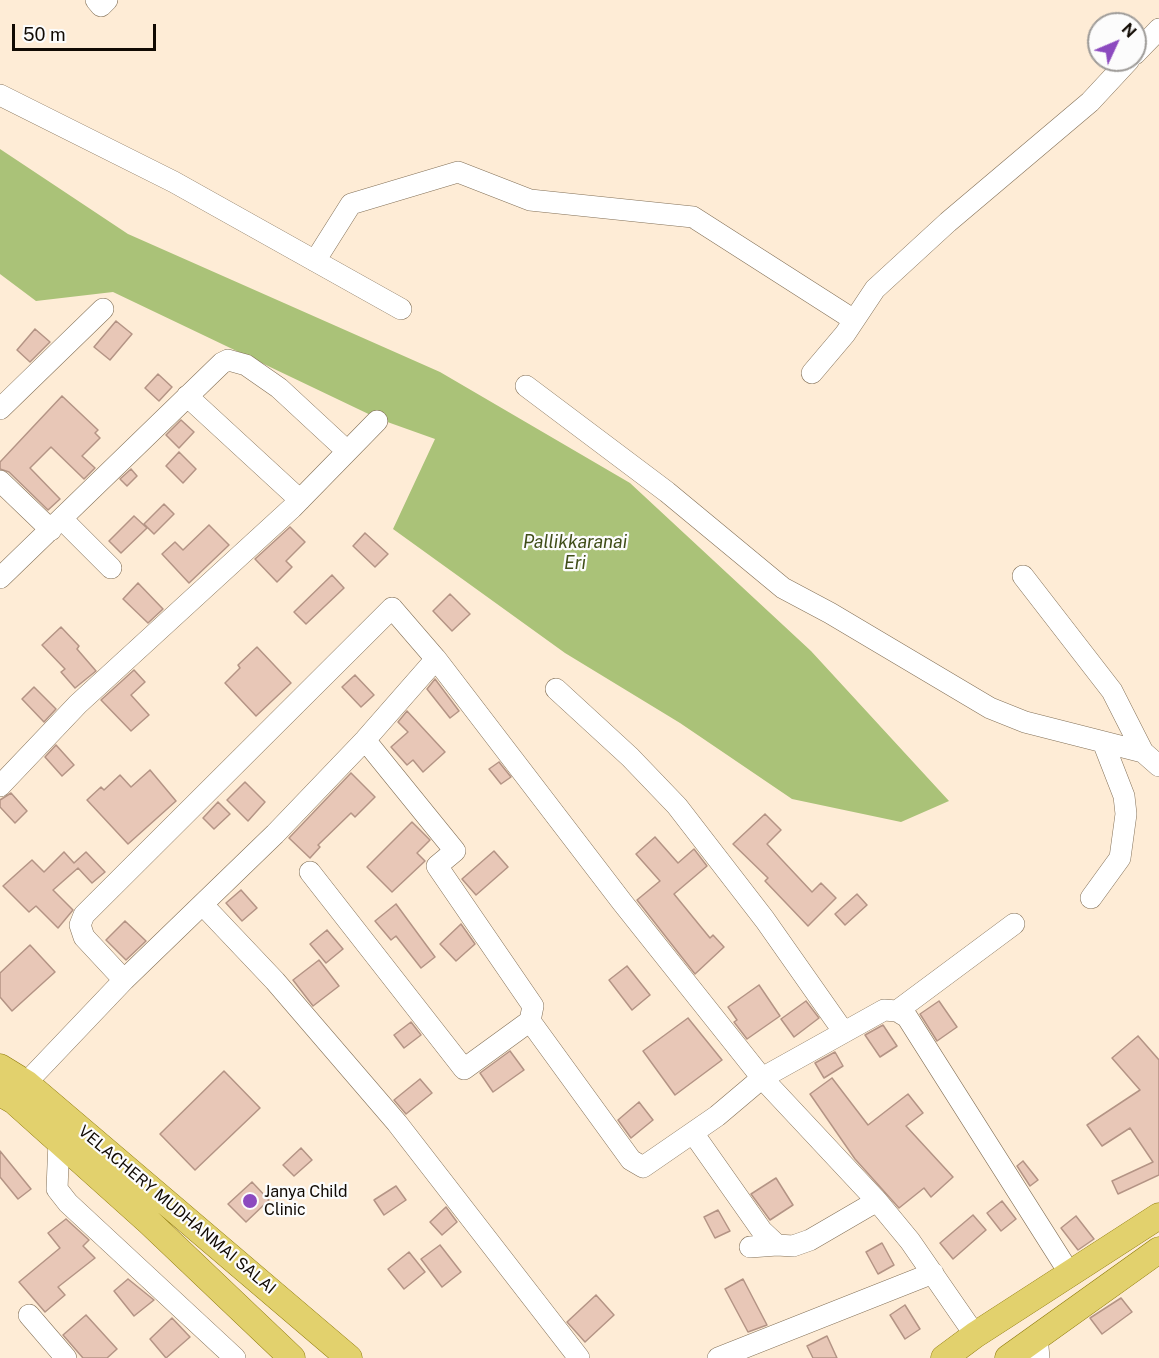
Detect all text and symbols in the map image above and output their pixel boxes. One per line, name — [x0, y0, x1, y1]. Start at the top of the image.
scale bar — [15, 12, 159, 50]
north arrow — [1087, 12, 1147, 72]
text: N — [1118, 19, 1140, 42]
text: 50 m — [23, 24, 66, 45]
water label: Pallikkaranai Eri — [523, 531, 627, 574]
street label: VELACHERY MUDHANMAI SALAI — [74, 1122, 280, 1298]
place label: Janya Child Clinic — [264, 1182, 347, 1220]
marker: Janya Child Clinic — [241, 1192, 259, 1210]

